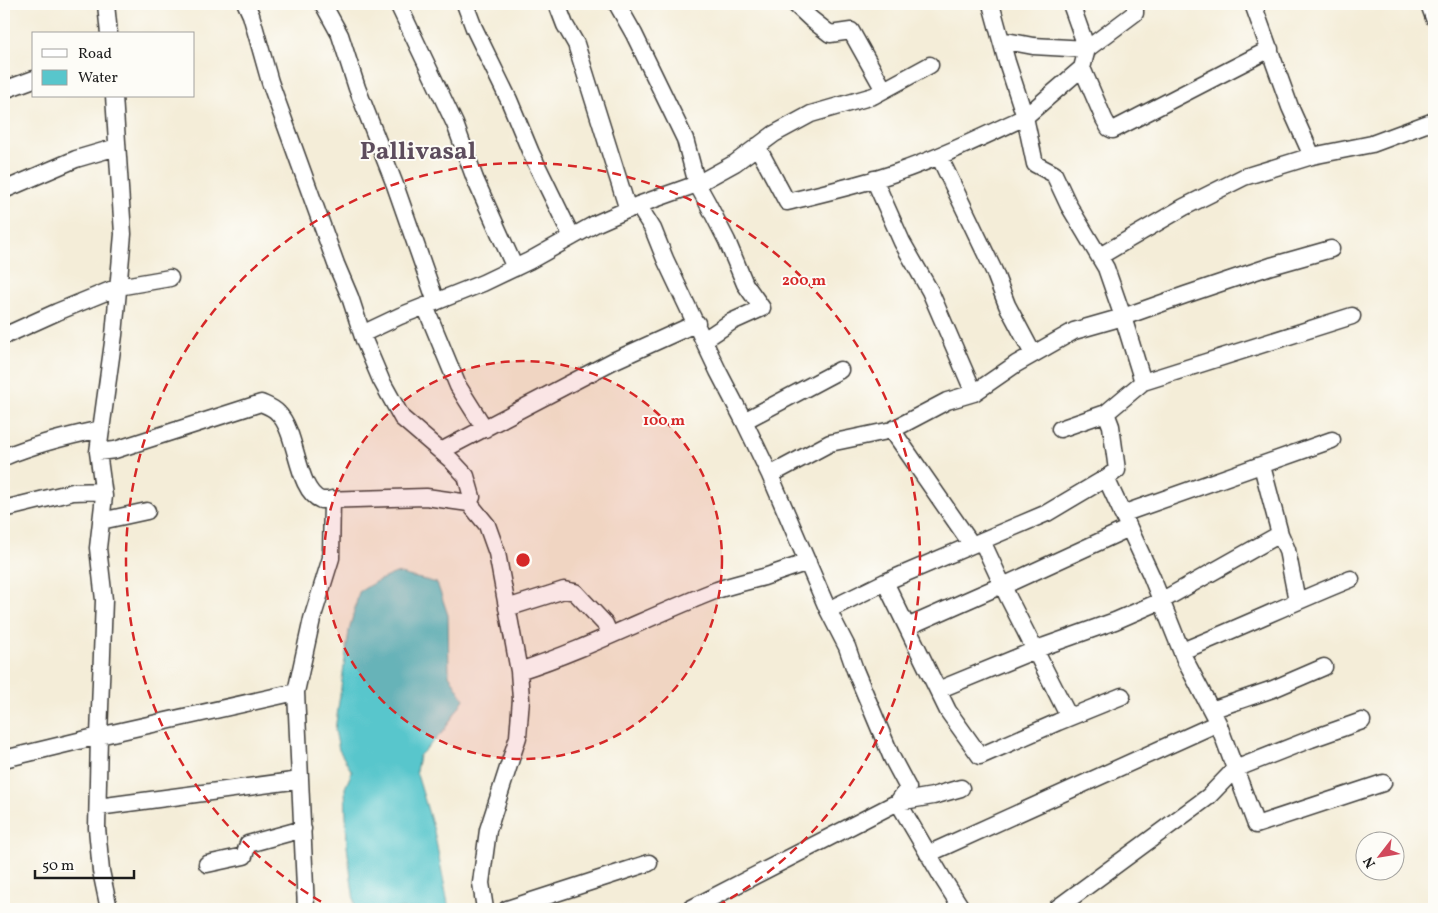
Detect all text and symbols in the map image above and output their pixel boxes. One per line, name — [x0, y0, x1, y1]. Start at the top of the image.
legend — [32, 32, 195, 98]
text: Road — [78, 44, 112, 65]
text: Water — [78, 68, 118, 89]
district label: Pallivasal — [360, 135, 476, 170]
text: 200 m — [782, 271, 826, 292]
text: 100 m — [643, 411, 686, 432]
centre of rings — [514, 551, 532, 569]
north arrow — [1356, 830, 1406, 880]
scale bar — [35, 848, 134, 880]
text: N — [1359, 853, 1381, 871]
text: 50 m — [42, 856, 74, 877]

